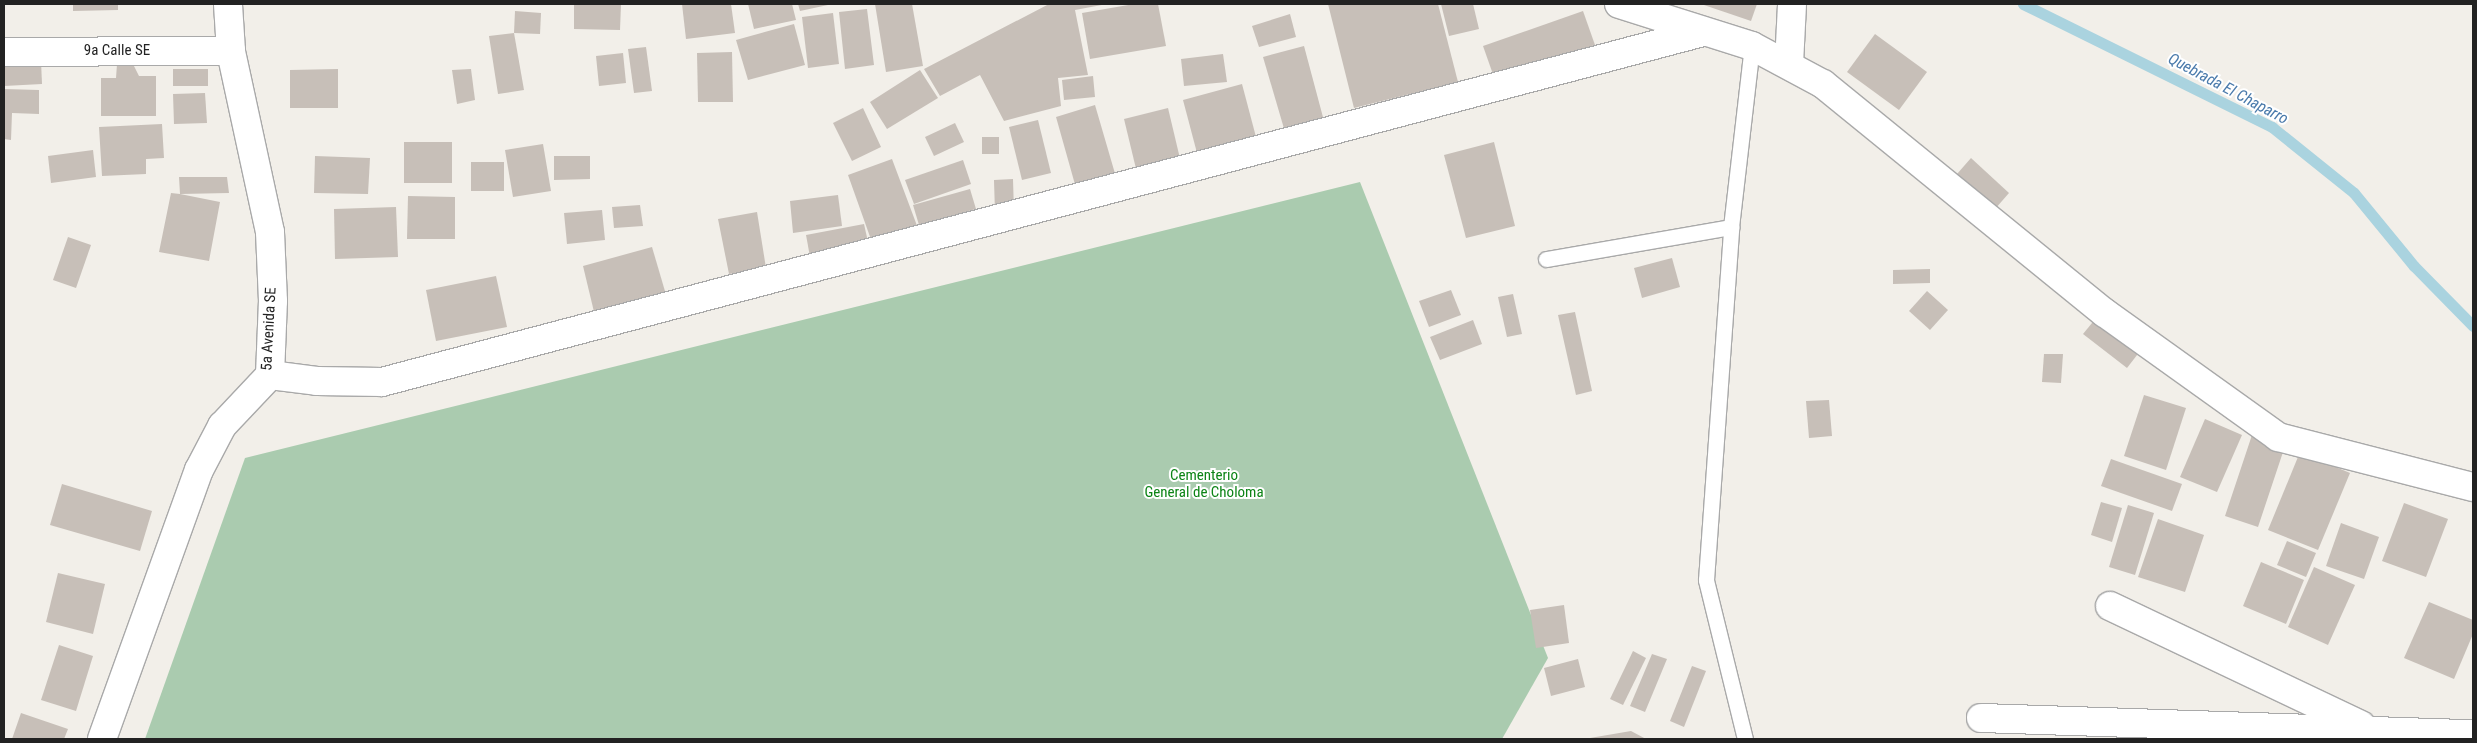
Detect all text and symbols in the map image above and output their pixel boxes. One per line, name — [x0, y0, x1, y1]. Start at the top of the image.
street label: 9a Calle SE — [84, 42, 150, 60]
water label: Quebrada El Chaparro — [2165, 49, 2291, 129]
street label: 5a Avenida SE — [258, 287, 280, 371]
park label: Cementerio General de Choloma — [1144, 466, 1264, 501]

